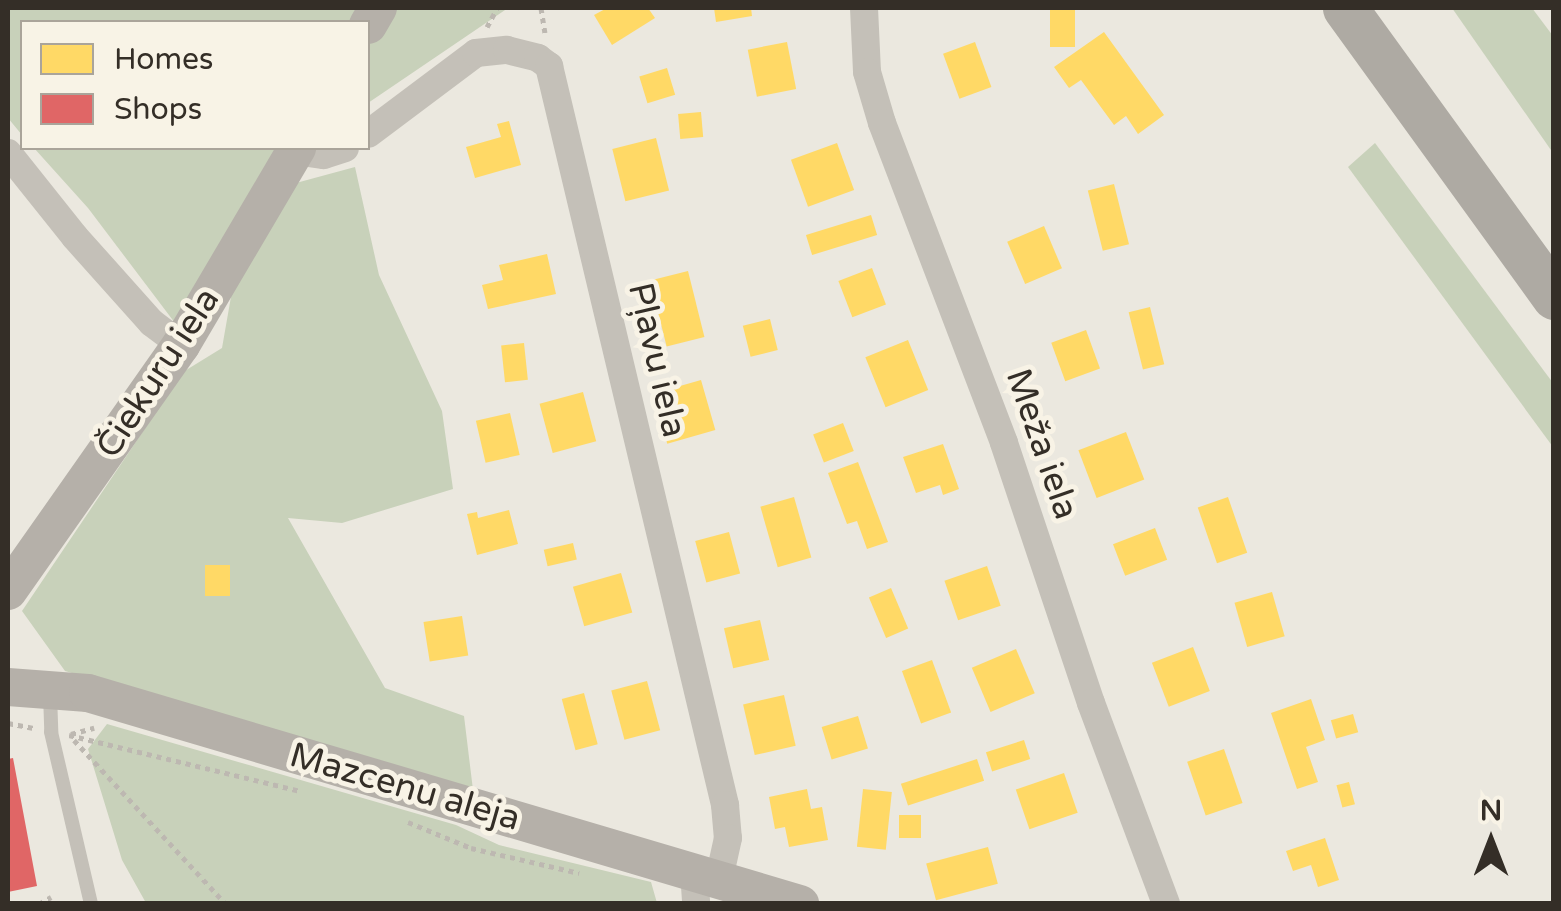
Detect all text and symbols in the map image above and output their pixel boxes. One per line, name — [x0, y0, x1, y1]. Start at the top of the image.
legend — [20, 20, 370, 150]
text: Homes — [114, 41, 213, 78]
text: Shops — [114, 91, 202, 128]
street label: Pļavu iela — [619, 279, 695, 441]
street label: Čiekuru iela — [88, 280, 228, 466]
street label: Meža iela — [997, 363, 1087, 525]
street label: Mazcenu aleja — [285, 734, 525, 840]
north arrow — [1441, 791, 1541, 891]
text: N — [1480, 794, 1502, 828]

